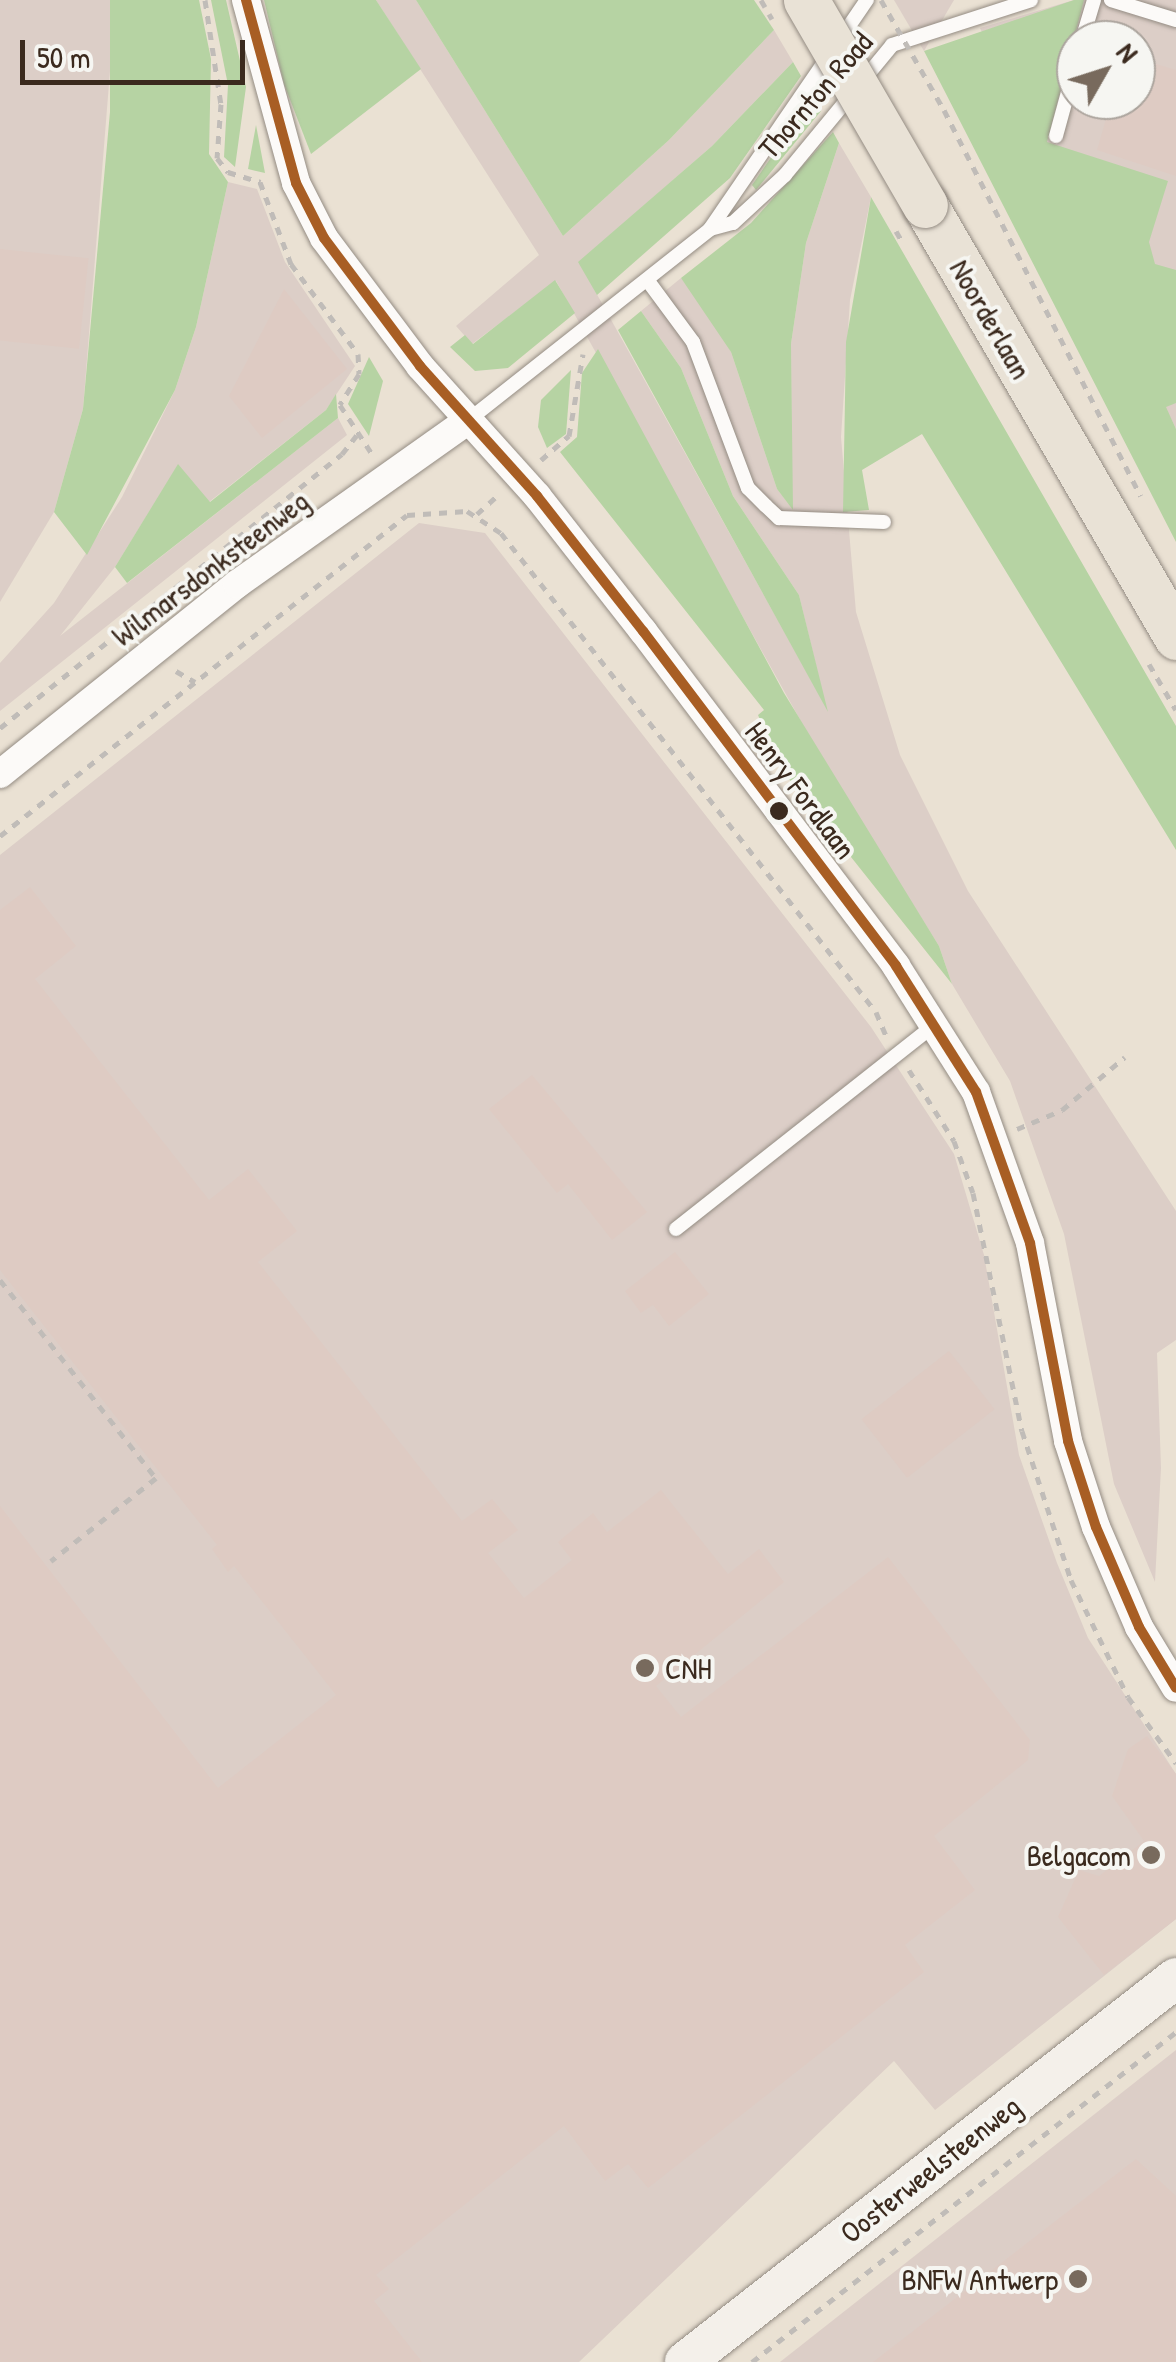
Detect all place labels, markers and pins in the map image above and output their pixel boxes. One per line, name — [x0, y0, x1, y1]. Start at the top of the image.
unlabelled marker — [769, 801, 789, 821]
place label: CNH — [665, 1650, 711, 1686]
marker: CNH — [634, 1657, 656, 1679]
place label: Belgacom — [1027, 1837, 1131, 1873]
marker: Belgacom — [1140, 1844, 1162, 1866]
place label: BNFW Antwerp — [901, 2261, 1058, 2297]
marker: BNFW Antwerp — [1067, 2268, 1089, 2290]

